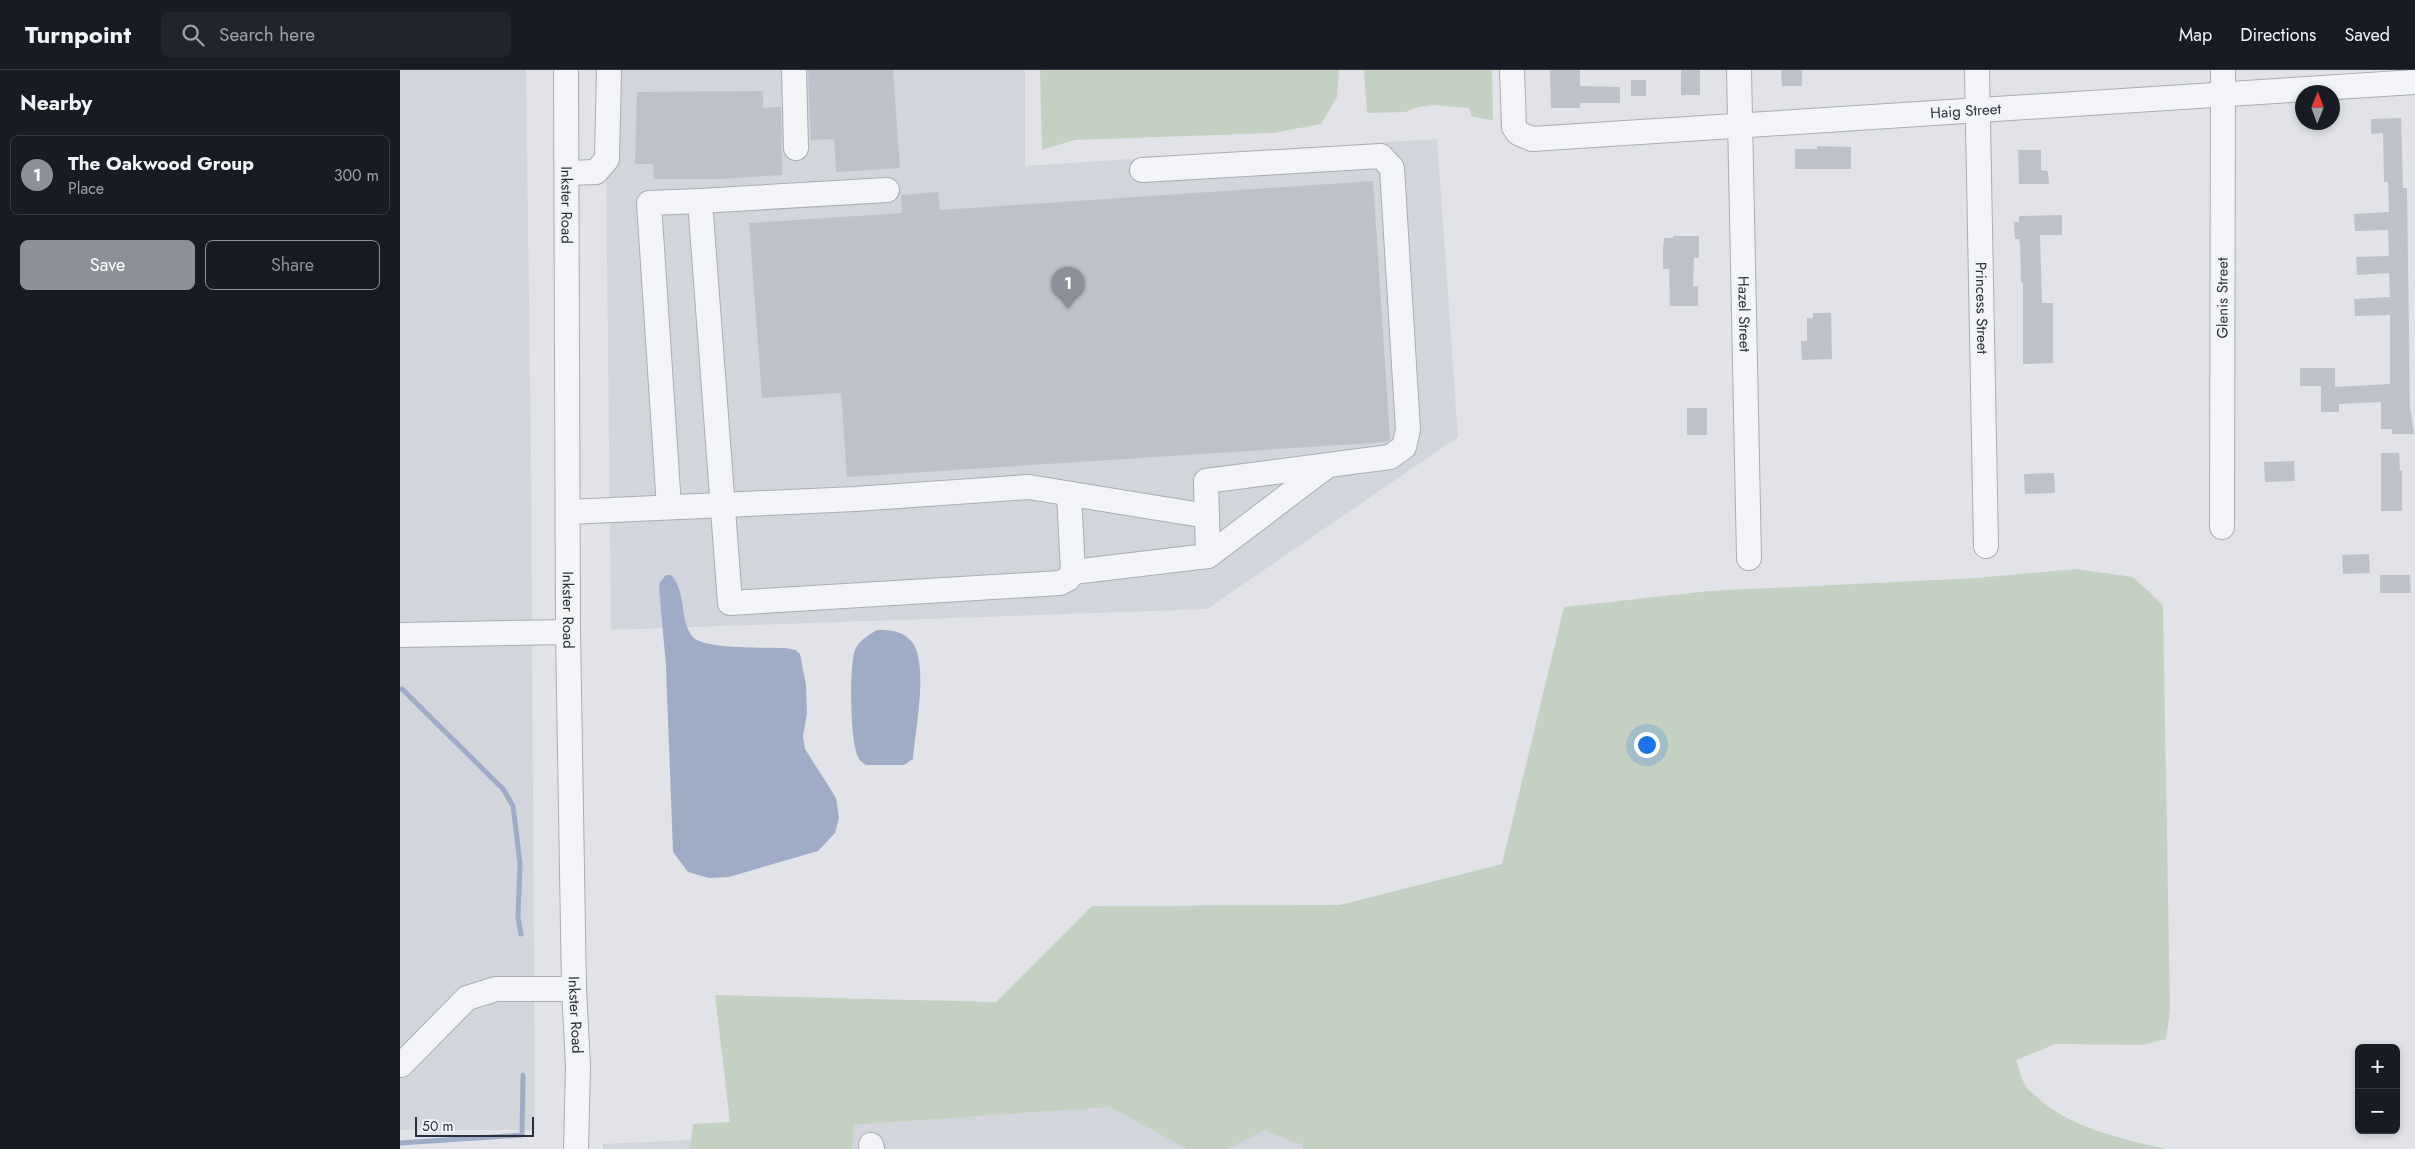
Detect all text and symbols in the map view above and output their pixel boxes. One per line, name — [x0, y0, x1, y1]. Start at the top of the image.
search box — [161, 12, 511, 57]
text: Turnpoint — [25, 17, 131, 52]
icon: search — [179, 21, 207, 49]
text: Search here — [219, 21, 315, 48]
text: Map — [2179, 22, 2212, 48]
text: Directions — [2240, 22, 2316, 48]
text: Saved — [2344, 22, 2390, 48]
north arrow — [2295, 85, 2340, 130]
text: Nearby — [20, 88, 92, 118]
street label: Haig Street — [1930, 98, 2002, 124]
text: The Oakwood Group — [68, 150, 254, 177]
text: 1 — [33, 164, 41, 187]
text: 300 m — [334, 164, 379, 187]
street label: Inkster Road — [555, 166, 578, 244]
text: Place — [68, 177, 104, 200]
button: Save — [20, 240, 195, 290]
button: Share — [205, 240, 380, 290]
street label: Glenis Street — [2211, 257, 2234, 339]
street label: Princess Street — [1970, 262, 1993, 355]
pin: 1 — [1052, 267, 1084, 308]
street label: Hazel Street — [1732, 276, 1756, 353]
street label: Inkster Road — [557, 571, 579, 649]
your location — [1634, 732, 1660, 758]
street label: Inkster Road — [563, 976, 588, 1054]
map controls — [2355, 1044, 2400, 1134]
button: + — [2355, 1044, 2400, 1089]
button: − — [2355, 1089, 2400, 1134]
scale bar — [415, 1114, 534, 1137]
text: 50 m — [422, 1116, 453, 1136]

